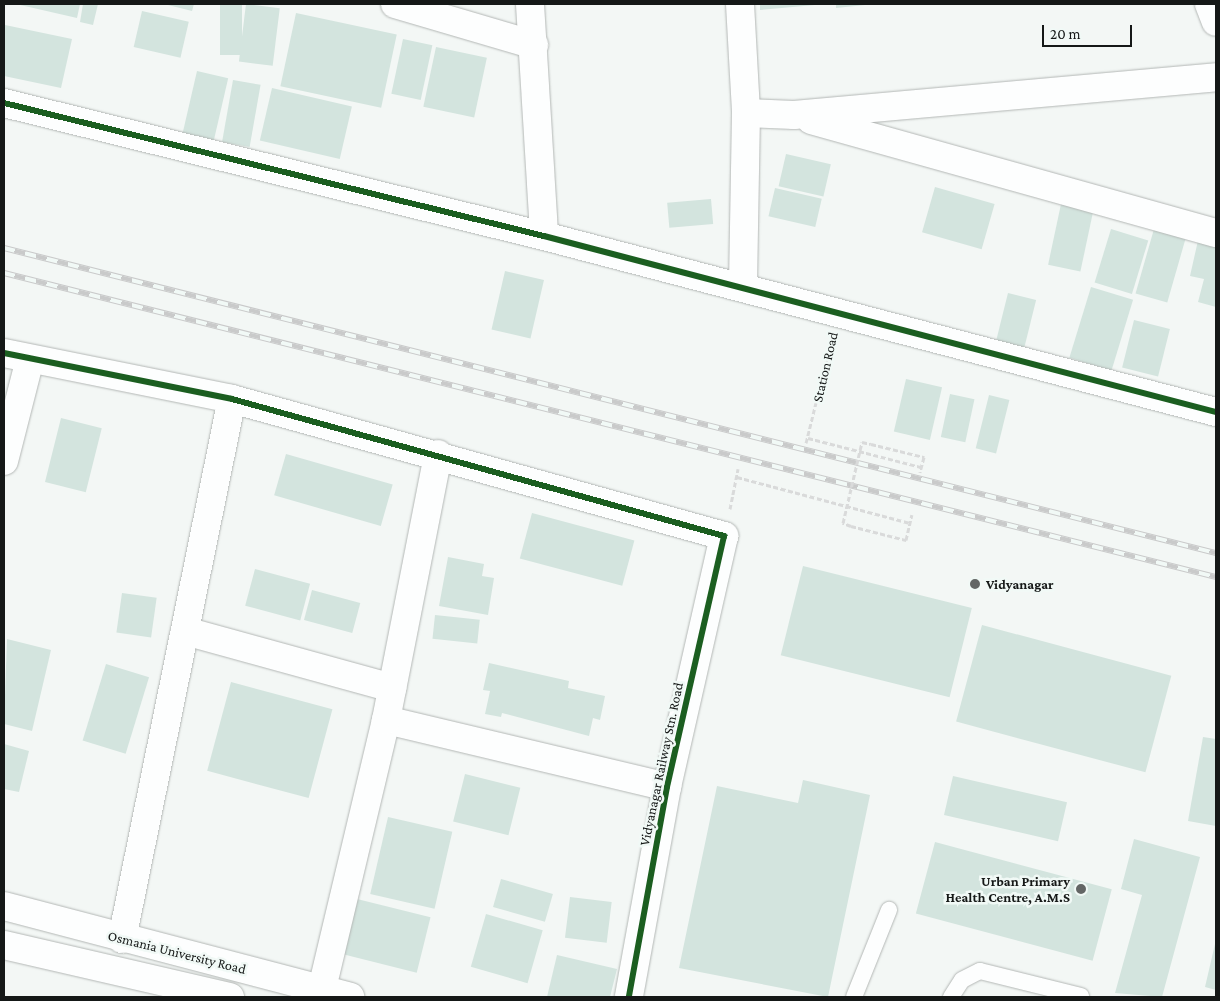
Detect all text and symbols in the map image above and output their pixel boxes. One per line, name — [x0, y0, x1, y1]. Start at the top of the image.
scale bar — [1045, 15, 1135, 47]
text: 20 m — [1050, 26, 1081, 42]
street label: Station Road — [809, 330, 841, 404]
place label: Vidyanagar — [986, 576, 1054, 592]
marker: Vidyanagar — [968, 577, 982, 591]
street label: Vidyanagar Railway Stn. Road — [635, 681, 687, 847]
place label: Urban Primary Health Centre, A.M.S — [945, 873, 1070, 906]
marker: Urban Primary Health Centre, A.M.S — [1074, 882, 1088, 896]
street label: Osmania University Road — [106, 927, 248, 977]

